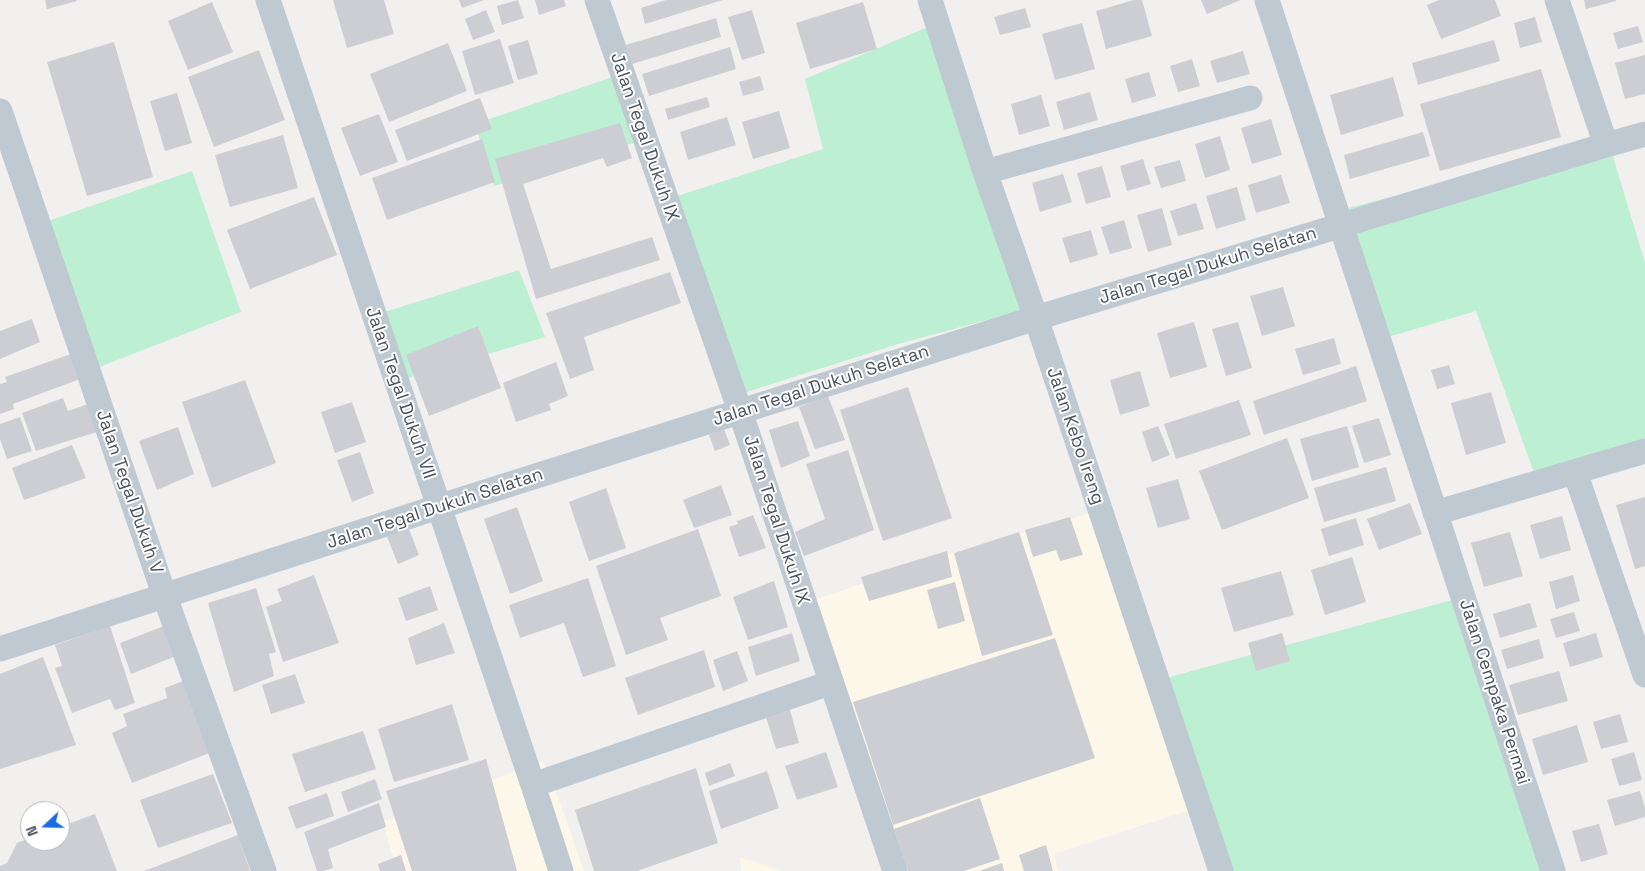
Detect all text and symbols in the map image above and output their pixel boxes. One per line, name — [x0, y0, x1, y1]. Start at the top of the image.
street label: Jalan Tegal Dukuh IX — [605, 50, 683, 224]
street label: Jalan Tegal Dukuh Selatan — [1097, 223, 1319, 309]
street label: Jalan Tegal Dukuh VII — [360, 304, 440, 482]
street label: Jalan Tegal Dukuh Selatan — [710, 341, 932, 431]
street label: Jalan Kebo Ireng — [1041, 365, 1109, 507]
street label: Jalan Tegal Dukuh V — [91, 407, 167, 577]
street label: Jalan Tegal Dukuh IX — [738, 433, 814, 607]
street label: Jalan Tegal Dukuh Selatan — [324, 464, 546, 554]
street label: Jalan Cempaka Permai — [1454, 597, 1534, 787]
north arrow — [20, 801, 70, 851]
text: N — [22, 823, 42, 839]

